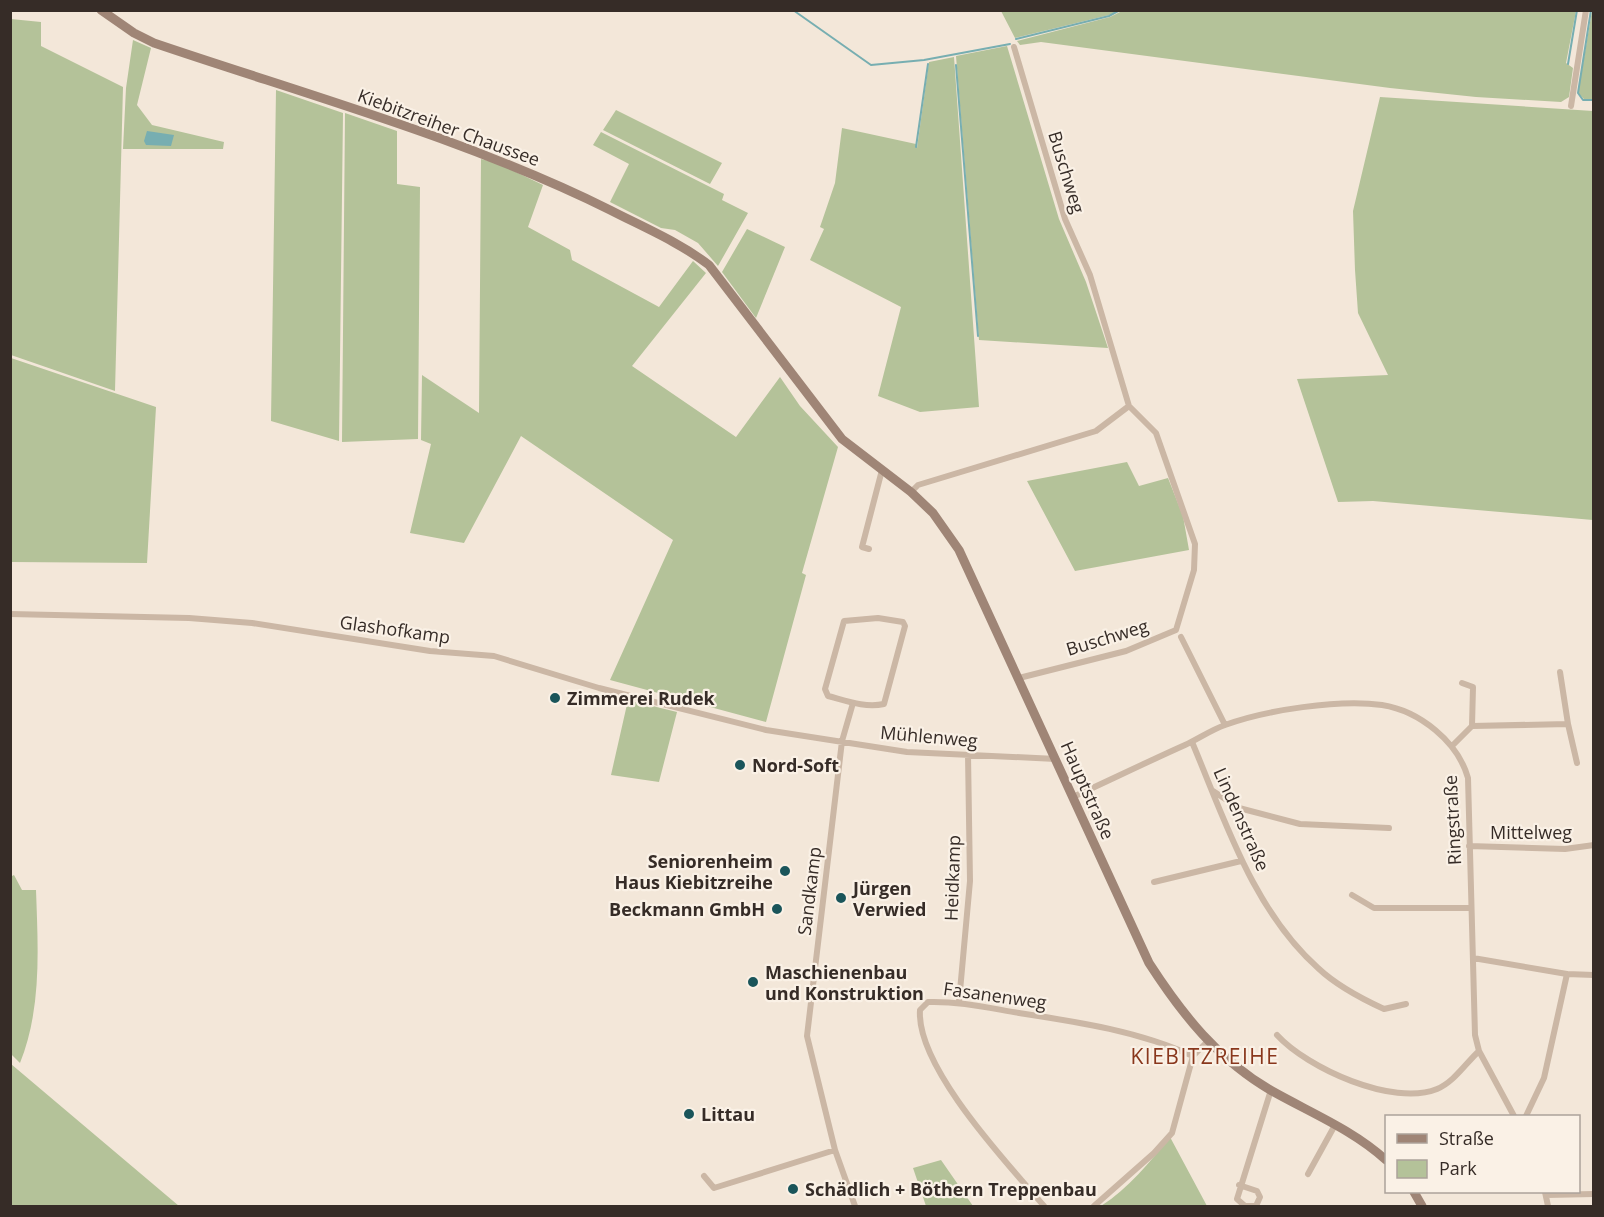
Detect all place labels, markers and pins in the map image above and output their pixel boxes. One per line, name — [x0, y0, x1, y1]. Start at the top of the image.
place label: Zimmerei Rudek — [567, 686, 716, 710]
marker: Zimmerei Rudek — [548, 691, 562, 705]
place label: Nord-Soft — [752, 753, 839, 777]
marker: Nord-Soft — [733, 758, 747, 772]
place label: Seniorenheim Haus Kiebitzreihe — [615, 849, 773, 894]
marker: Seniorenheim Haus Kiebitzreihe — [778, 864, 792, 878]
place label: Jürgen Verwied — [851, 876, 926, 921]
marker: Jürgen Verwied — [834, 891, 848, 905]
place label: Beckmann GmbH — [609, 897, 765, 921]
marker: Beckmann GmbH — [770, 902, 784, 916]
place label: Maschienenbau und Konstruktion — [765, 960, 924, 1005]
marker: Maschienenbau und Konstruktion — [746, 975, 760, 989]
place label: Littau — [701, 1102, 755, 1126]
marker: Littau — [682, 1107, 696, 1121]
place label: Schädlich + Böthern Treppenbau — [805, 1177, 1097, 1201]
marker: Schädlich + Böthern Treppenbau — [786, 1182, 800, 1196]

